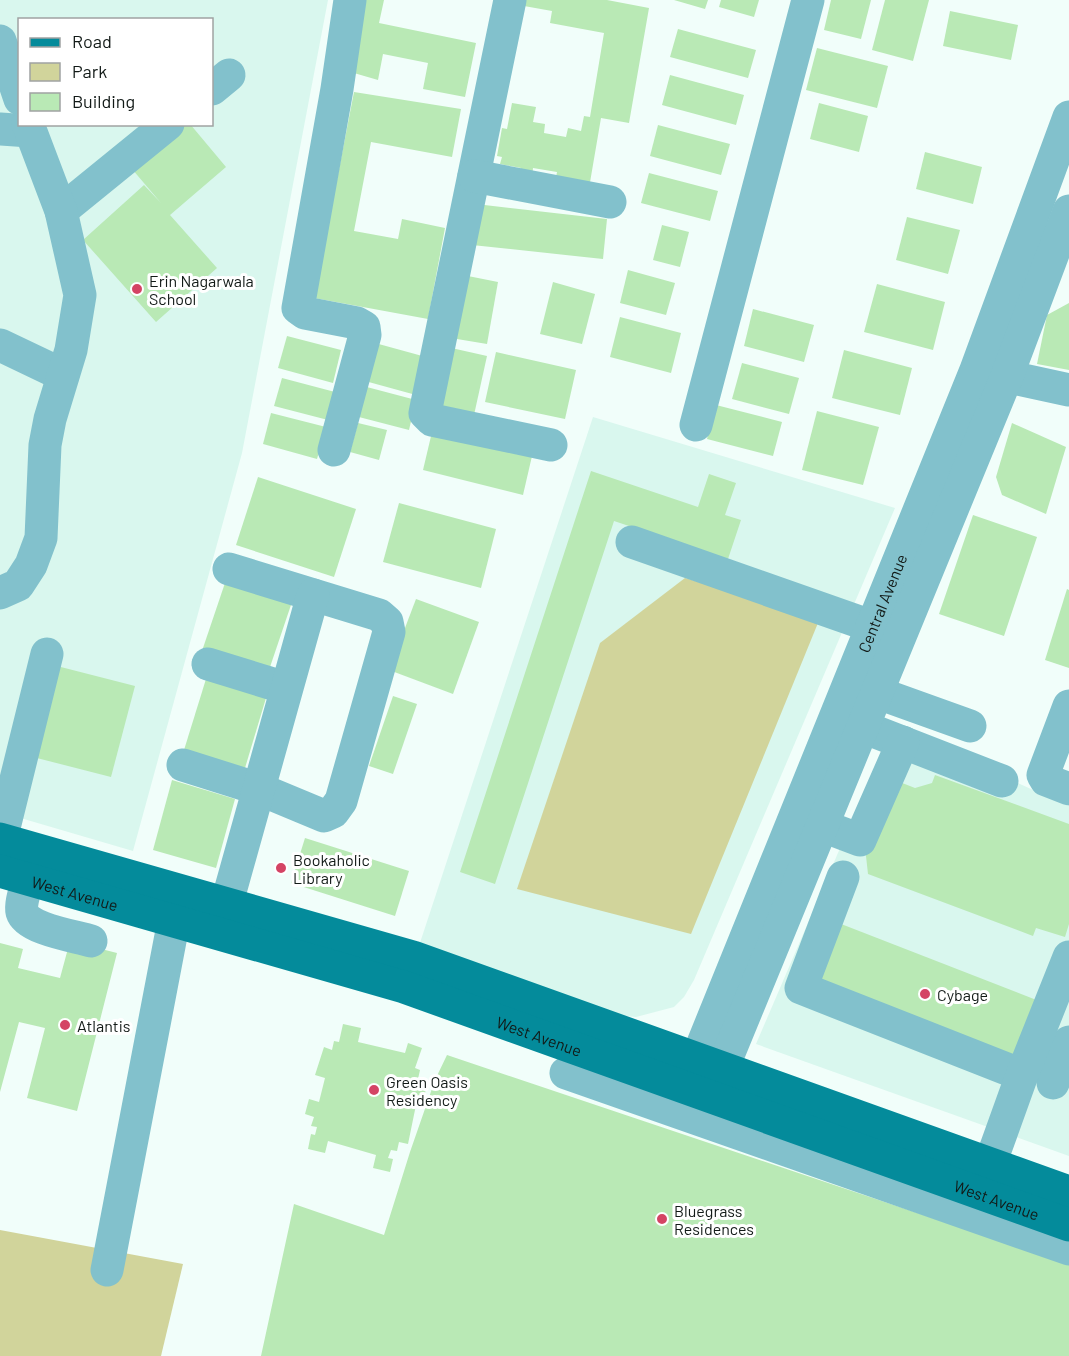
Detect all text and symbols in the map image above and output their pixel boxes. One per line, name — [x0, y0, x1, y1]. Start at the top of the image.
legend — [18, 18, 213, 126]
text: Road — [72, 30, 112, 52]
text: Park — [72, 60, 107, 82]
text: Building — [72, 90, 135, 112]
place label: Erin Nagarwala School — [149, 271, 254, 308]
marker: Erin Nagarwala School — [130, 282, 144, 296]
street label: Central Avenue — [853, 551, 910, 655]
place label: Bookaholic Library — [293, 850, 370, 887]
marker: Bookaholic Library — [274, 861, 288, 875]
street label: West Avenue — [29, 871, 120, 914]
place label: Cybage — [937, 985, 988, 1004]
marker: Cybage — [918, 987, 932, 1001]
street label: West Avenue — [494, 1011, 584, 1059]
place label: Atlantis — [77, 1016, 130, 1035]
marker: Atlantis — [58, 1018, 72, 1032]
place label: Green Oasis Residency — [386, 1072, 468, 1109]
marker: Green Oasis Residency — [367, 1083, 381, 1097]
street label: West Avenue — [952, 1175, 1042, 1223]
place label: Bluegrass Residences — [674, 1201, 754, 1238]
marker: Bluegrass Residences — [655, 1212, 669, 1226]

